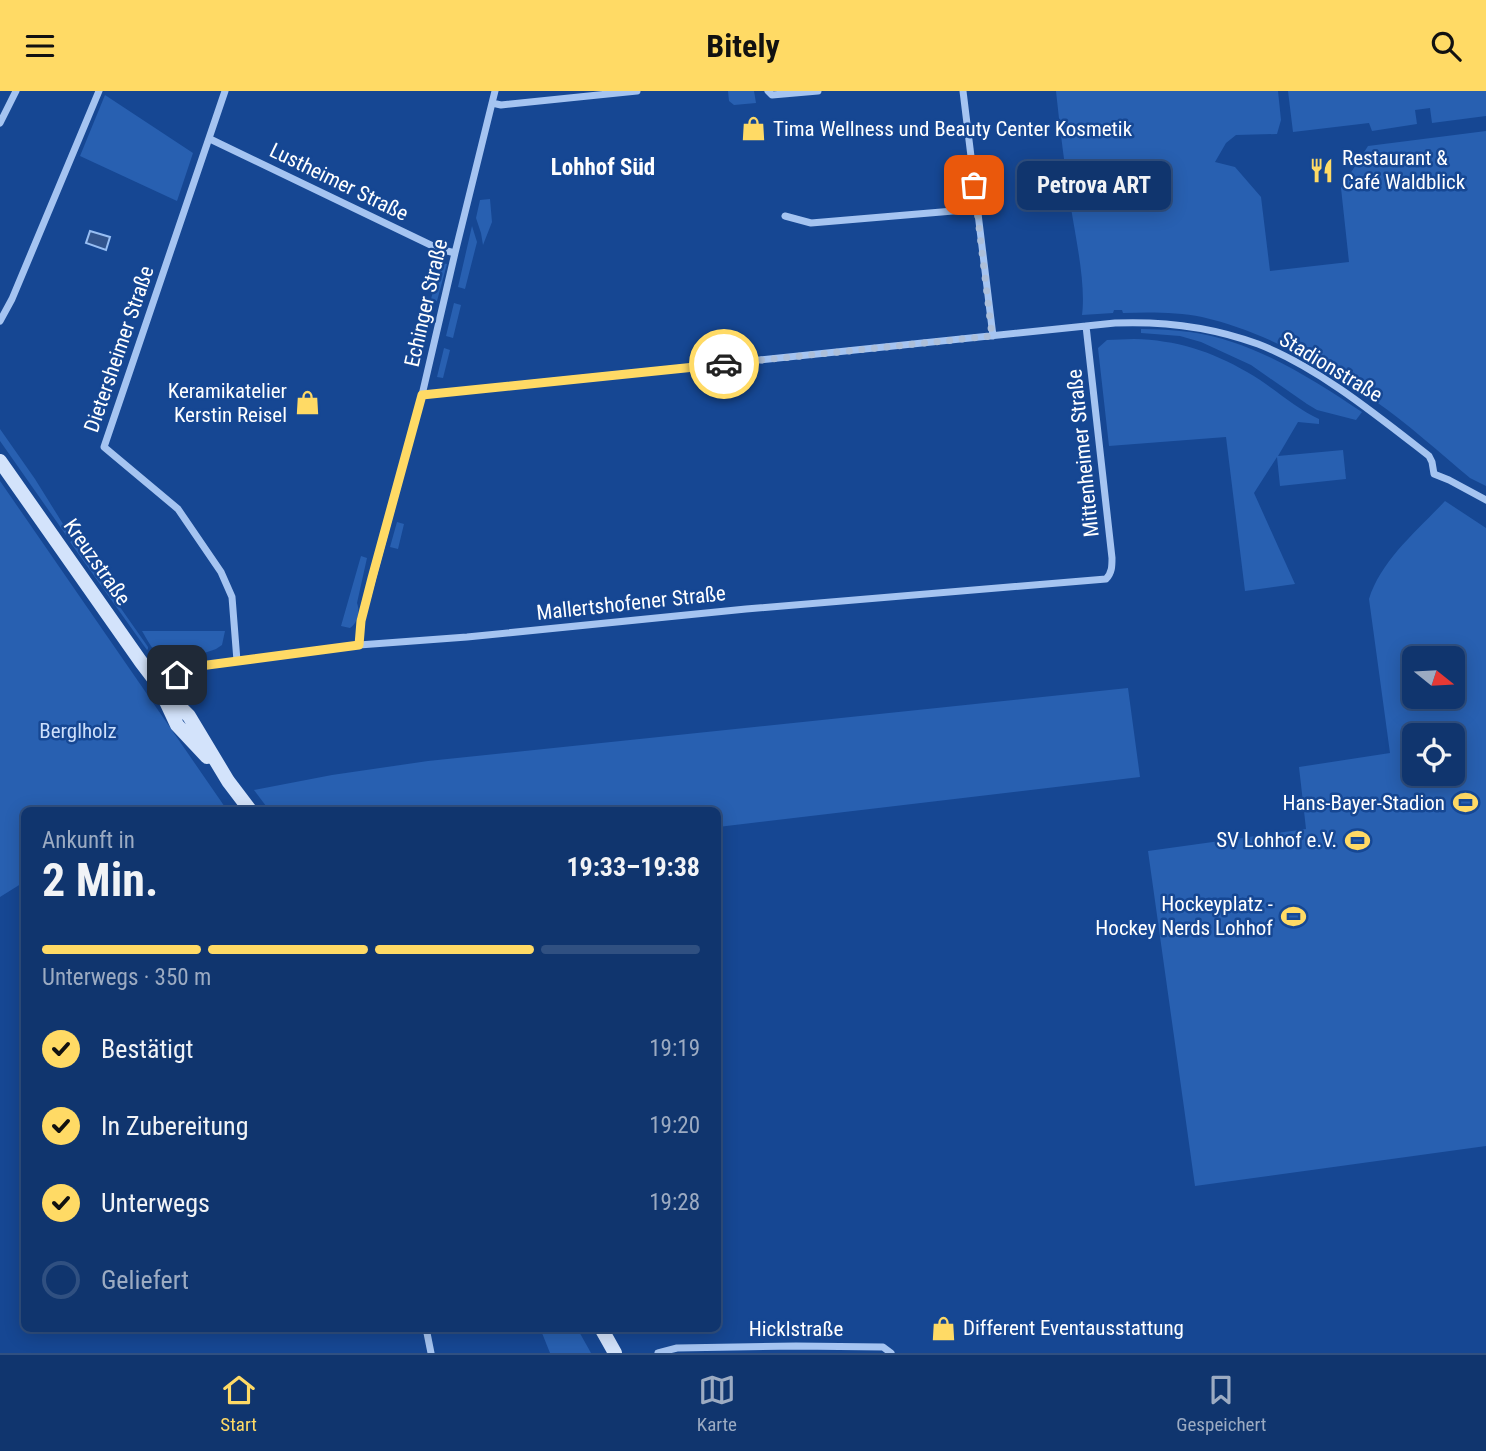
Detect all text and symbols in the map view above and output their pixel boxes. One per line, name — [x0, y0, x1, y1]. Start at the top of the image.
icon: menu — [21, 27, 59, 65]
text: Bitely — [706, 27, 780, 65]
icon: search — [1427, 27, 1465, 65]
shop icon: Tima Wellness und Beauty Center Kosmetik — [739, 115, 767, 143]
place label: Tima Wellness und Beauty Center Kosmetik — [773, 117, 1133, 141]
street label: Lustheimer Straße — [266, 138, 412, 226]
place label: Restaurant & Café Waldblick — [1342, 146, 1466, 194]
district label: Lohhof Süd — [551, 154, 655, 181]
pin — [944, 155, 1004, 215]
restaurant icon: Restaurant & Café Waldblick — [1308, 156, 1336, 184]
callout: Petrova ART — [1016, 161, 1170, 210]
icon: bag — [955, 166, 993, 204]
text: Petrova ART — [1037, 172, 1151, 199]
street label: Echinger Straße — [400, 237, 452, 369]
street label: Dietersheimer Straße — [79, 263, 159, 435]
street label: Stadionstraße — [1275, 327, 1387, 407]
courier — [689, 329, 759, 399]
icon: car — [705, 345, 743, 383]
street label: Mittenheimer Straße — [1062, 368, 1104, 538]
place label: Keramikatelier Kerstin Reisel — [168, 379, 287, 427]
shop icon: Keramikatelier Kerstin Reisel — [293, 389, 321, 417]
street label: Kreuzstraße — [59, 514, 135, 610]
street label: Mallertshofener Straße — [535, 581, 727, 625]
pin — [147, 645, 207, 705]
north arrow — [1402, 646, 1465, 709]
map controls — [1402, 646, 1465, 786]
icon: home — [158, 656, 196, 694]
park label: Berglholz — [39, 719, 117, 743]
button: locate — [1402, 723, 1465, 786]
sports icon: Hans-Bayer-Stadion — [1451, 789, 1479, 817]
place label: Hans-Bayer-Stadion — [1282, 791, 1445, 815]
sports icon: SV Lohhof e.V. — [1343, 826, 1371, 854]
text: Ankunft in — [42, 827, 135, 854]
place label: SV Lohhof e.V. — [1216, 828, 1337, 852]
text: 19:33–19:38 — [566, 852, 700, 882]
text: 2 Min. — [42, 853, 158, 907]
place label: Hockeyplatz - Hockey Nerds Lohhof — [1095, 892, 1273, 940]
sports icon: Hockeyplatz - Hockey Nerds Lohhof — [1279, 902, 1307, 930]
text: Unterwegs · 350 m — [42, 964, 211, 991]
icon: check — [42, 1030, 80, 1068]
text: Bestätigt — [101, 1034, 194, 1064]
text: 19:19 — [649, 1035, 700, 1062]
icon: check — [42, 1107, 80, 1145]
text: In Zubereitung — [101, 1111, 249, 1141]
text: 19:20 — [649, 1112, 700, 1139]
icon: check — [42, 1184, 80, 1222]
text: Unterwegs — [101, 1188, 210, 1218]
text: 19:28 — [649, 1189, 700, 1216]
text: Geliefert — [101, 1265, 189, 1295]
shop icon: Different Eventausstattung — [929, 1314, 957, 1342]
place label: Different Eventausstattung — [963, 1316, 1184, 1340]
street label: Hicklstraße — [749, 1317, 843, 1341]
tab: Start — [220, 1371, 258, 1436]
tab: Karte — [697, 1371, 737, 1436]
tab: Gespeichert — [1176, 1371, 1266, 1436]

